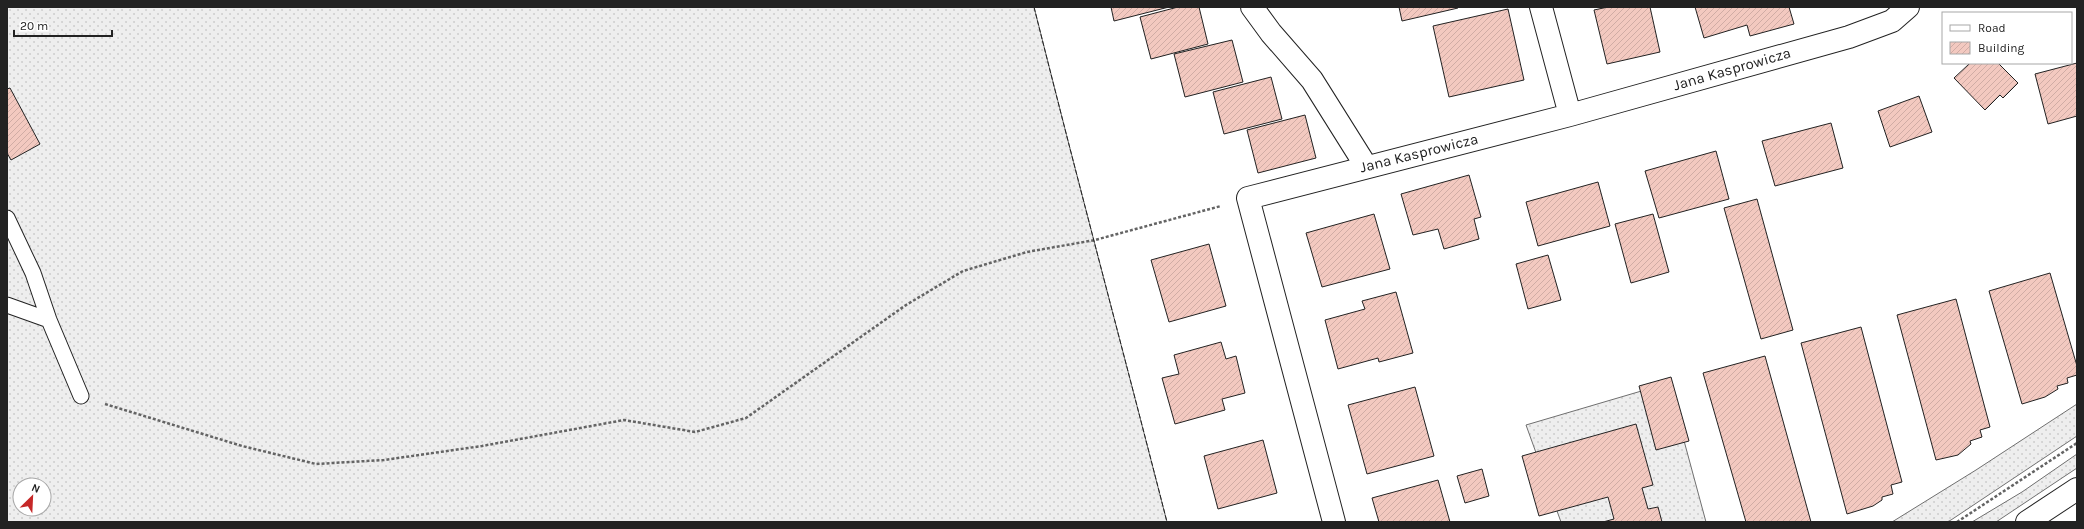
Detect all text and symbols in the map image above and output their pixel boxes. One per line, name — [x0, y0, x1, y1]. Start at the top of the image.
scale bar — [14, 12, 112, 38]
legend — [1942, 12, 2072, 64]
text: 20 m — [20, 19, 48, 33]
text: Road — [1978, 21, 2006, 35]
text: Building — [1978, 41, 2025, 55]
street label: Jana Kasprowicza — [1671, 44, 1793, 94]
street label: Jana Kasprowicza — [1358, 130, 1480, 176]
north arrow — [12, 477, 52, 517]
text: N — [30, 481, 42, 496]

